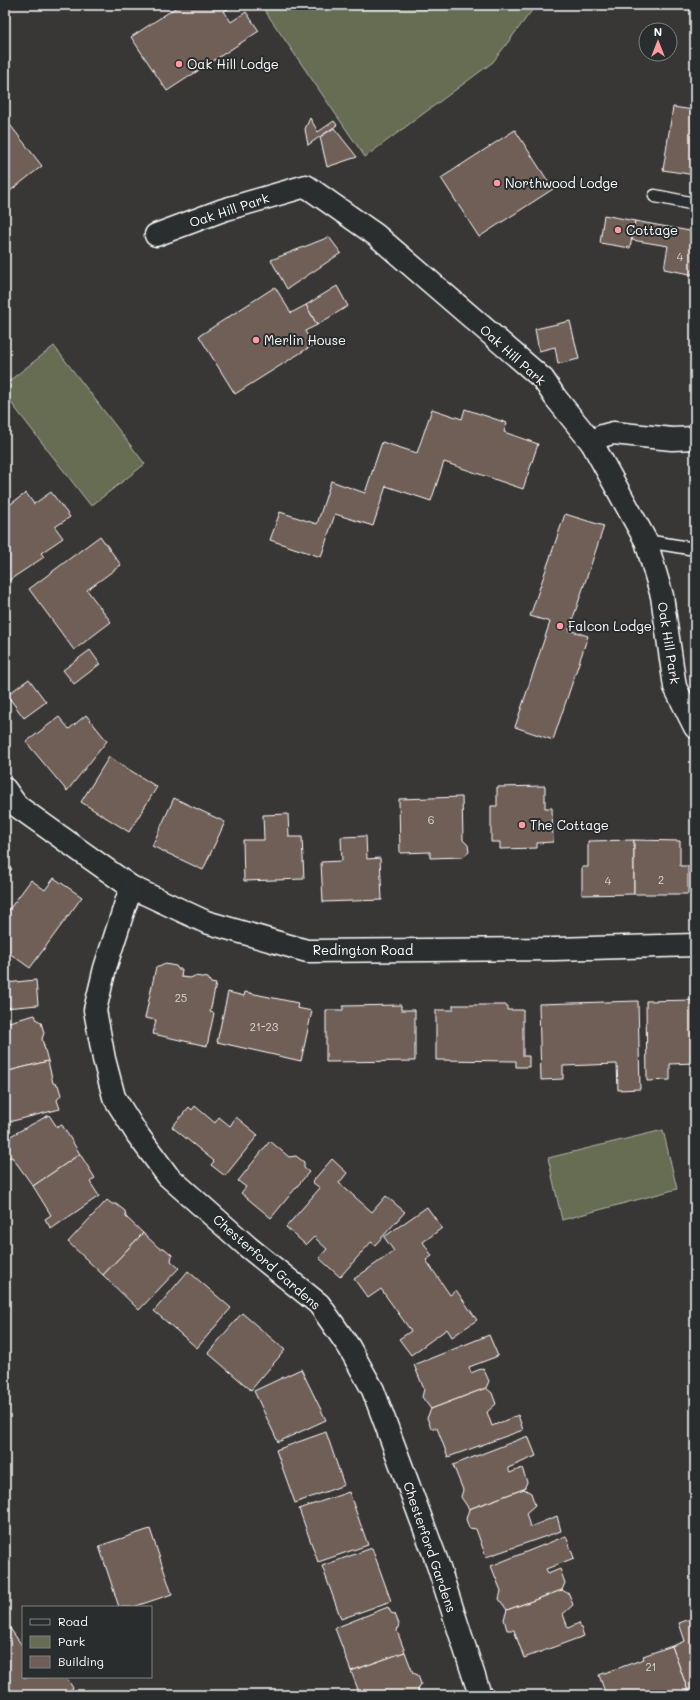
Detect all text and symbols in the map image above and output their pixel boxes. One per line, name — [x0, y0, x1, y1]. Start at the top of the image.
north arrow — [638, 22, 678, 62]
text: N — [654, 24, 662, 39]
place label: Oak Hill Lodge — [187, 55, 279, 72]
marker: Oak Hill Lodge — [174, 59, 184, 69]
place label: Northwood Lodge — [505, 174, 618, 191]
marker: Northwood Lodge — [492, 178, 502, 188]
street label: Oak Hill Park — [187, 189, 271, 230]
place label: Cottage — [626, 221, 678, 238]
marker: Cottage — [613, 225, 623, 235]
house number: 4 — [677, 249, 684, 264]
street label: Oak Hill Park — [477, 321, 550, 389]
place label: Merlin House — [264, 331, 346, 348]
marker: Merlin House — [251, 335, 261, 345]
street label: Oak Hill Park — [655, 601, 684, 685]
place label: Falcon Lodge — [568, 617, 652, 634]
marker: Falcon Lodge — [555, 621, 565, 631]
house number: 6 — [428, 812, 434, 827]
place label: The Cottage — [530, 816, 609, 833]
marker: The Cottage — [517, 820, 527, 830]
house number: 2 — [658, 872, 664, 887]
house number: 4 — [605, 873, 612, 888]
street label: Redington Road — [313, 941, 413, 958]
house number: 25 — [175, 990, 187, 1005]
house number: 21-23 — [250, 1019, 279, 1034]
street label: Chesterford Gardens — [210, 1210, 325, 1313]
street label: Chesterford Gardens — [400, 1479, 461, 1614]
legend — [22, 1606, 152, 1678]
text: Road — [58, 1613, 88, 1629]
text: Park — [58, 1633, 85, 1649]
text: Building — [58, 1653, 104, 1669]
house number: 21 — [645, 1659, 657, 1674]

